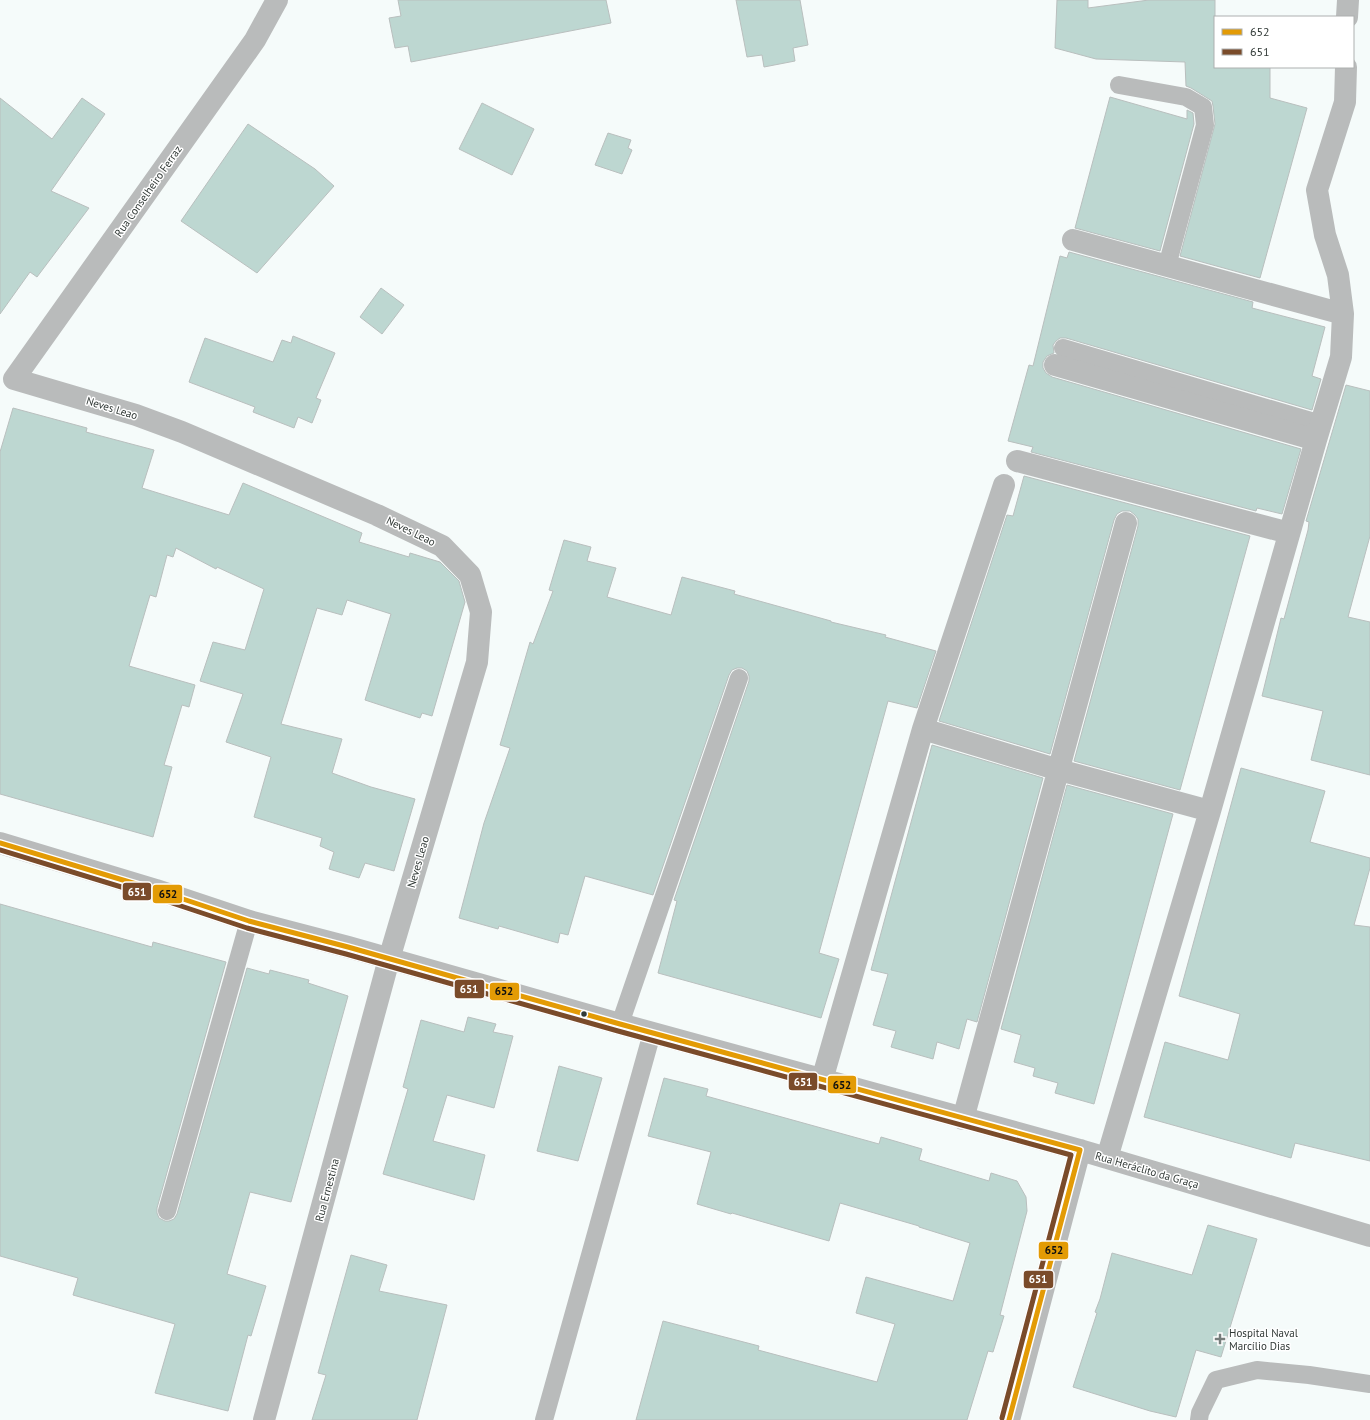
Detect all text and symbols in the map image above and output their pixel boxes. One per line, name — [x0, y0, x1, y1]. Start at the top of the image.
legend — [1214, 16, 1354, 68]
text: 652 — [1250, 24, 1270, 39]
text: 651 — [1250, 44, 1270, 59]
street label: Rua Conselheiro Ferraz — [111, 143, 185, 239]
street label: Neves Leao — [85, 394, 140, 422]
street label: Neves Leao — [384, 513, 438, 549]
street label: Neves Leao — [404, 834, 432, 889]
line badge: 651 — [122, 882, 152, 901]
line badge: 652 — [152, 884, 183, 904]
text: 651 — [128, 885, 146, 899]
text: 652 — [159, 887, 177, 901]
line badge: 651 — [454, 979, 485, 999]
text: 651 — [460, 982, 478, 996]
line badge: 652 — [489, 982, 520, 1001]
text: 652 — [495, 984, 513, 998]
unlabelled marker — [579, 1009, 589, 1019]
line badge: 651 — [788, 1072, 818, 1091]
text: 651 — [794, 1075, 812, 1089]
line badge: 652 — [827, 1075, 857, 1094]
text: 652 — [833, 1078, 851, 1092]
street label: Rua Heráclito da Graça — [1094, 1149, 1200, 1191]
street label: Rua Ernestina — [312, 1157, 342, 1223]
line badge: 652 — [1038, 1241, 1069, 1260]
text: 652 — [1045, 1243, 1063, 1257]
line badge: 651 — [1023, 1270, 1054, 1289]
text: 651 — [1029, 1272, 1047, 1286]
place label: Hospital Naval Marcílio Dias — [1229, 1326, 1299, 1353]
marker: Hospital Naval Marcílio Dias — [1214, 1333, 1226, 1345]

